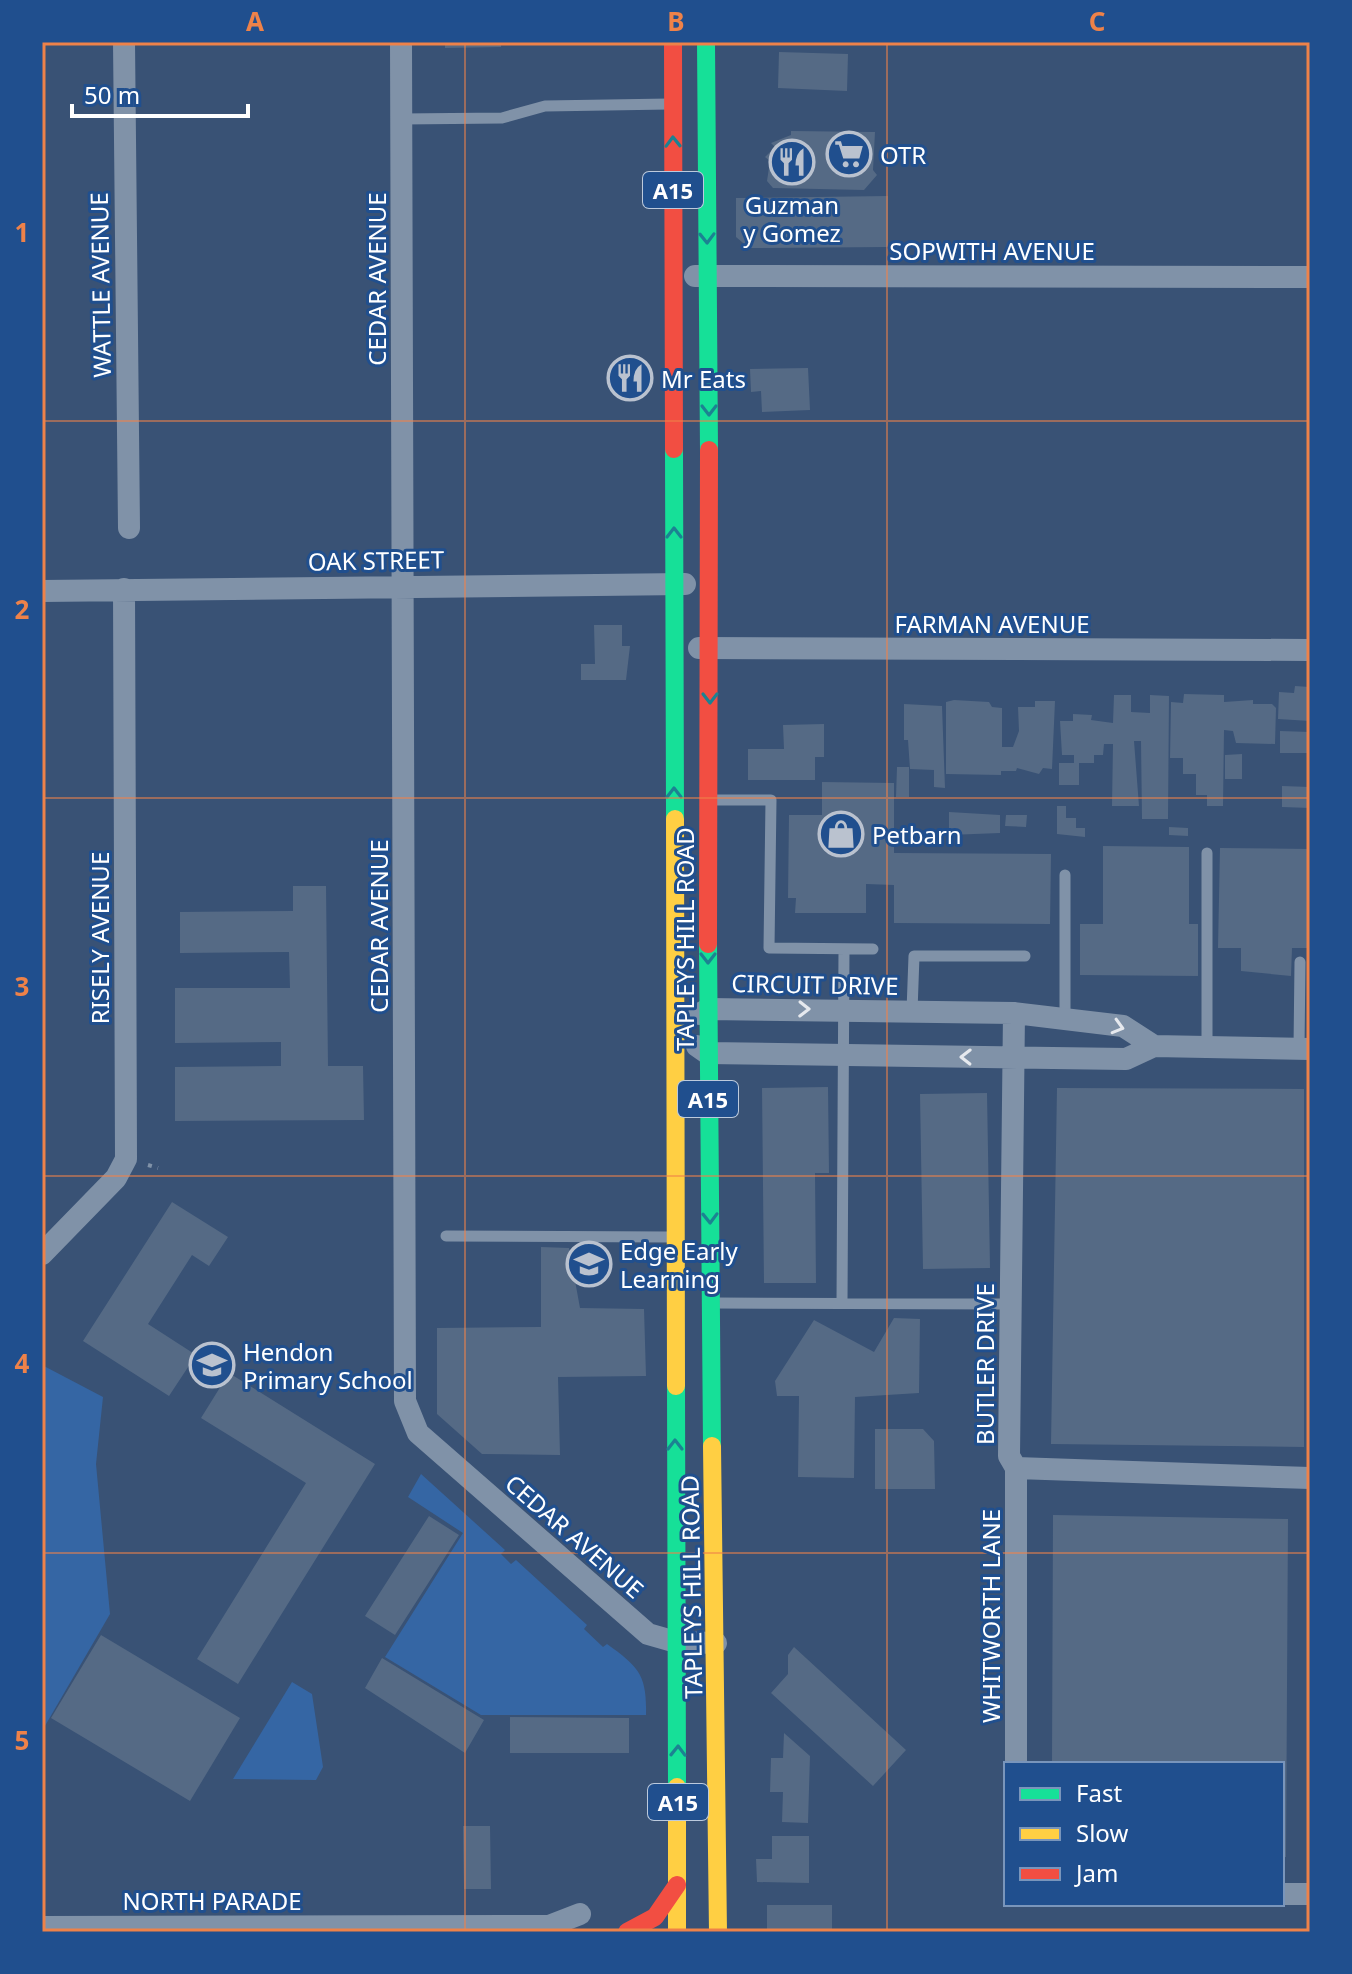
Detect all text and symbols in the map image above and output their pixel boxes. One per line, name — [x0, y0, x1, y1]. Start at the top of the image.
text: A — [246, 3, 264, 39]
text: B — [667, 3, 685, 39]
text: C — [1089, 3, 1105, 39]
scale bar — [72, 68, 248, 118]
text: 50 m — [84, 78, 140, 111]
supermarket icon: OTR — [825, 130, 873, 178]
one-way arrow — [664, 135, 682, 148]
restaurant icon: Guzman y Gomez — [768, 138, 816, 186]
place label: OTR — [880, 138, 926, 171]
road number: A15 — [643, 172, 703, 208]
place label: Guzman y Gomez — [743, 188, 841, 249]
street label: WATTLE AVENUE — [82, 192, 118, 378]
street label: CEDAR AVENUE — [360, 192, 393, 366]
text: 1 — [15, 214, 29, 250]
one-way arrow — [698, 232, 716, 245]
street label: SOPWITH AVENUE — [889, 234, 1095, 267]
restaurant icon: Mr Eats — [606, 354, 654, 402]
place label: Mr Eats — [661, 362, 746, 395]
one-way arrow — [700, 404, 717, 417]
one-way arrow — [665, 526, 683, 539]
street label: OAK STREET — [308, 542, 445, 578]
text: 2 — [15, 591, 30, 627]
street label: FARMAN AVENUE — [894, 607, 1090, 640]
one-way arrow — [701, 692, 719, 705]
one-way arrow — [665, 786, 683, 799]
shop icon: Petbarn — [817, 810, 865, 858]
place label: Petbarn — [872, 818, 962, 851]
street label: TAPLEYS HILL ROAD — [668, 827, 701, 1051]
street label: CEDAR AVENUE — [362, 839, 395, 1013]
street label: RISELY AVENUE — [83, 852, 116, 1024]
one-way arrow — [700, 952, 717, 965]
street label: CIRCUIT DRIVE — [731, 966, 899, 1002]
text: 3 — [15, 968, 29, 1004]
one-way arrow — [798, 1001, 811, 1018]
one-way arrow — [1111, 1018, 1124, 1035]
one-way arrow — [959, 1048, 972, 1066]
road number: A15 — [678, 1081, 738, 1117]
one-way arrow — [701, 1212, 718, 1225]
place label: Edge Early Learning — [620, 1234, 739, 1295]
school or university icon: Edge Early Learning — [565, 1240, 613, 1288]
street label: BUTLER DRIVE — [968, 1283, 1001, 1445]
place label: Hendon Primary School — [243, 1335, 413, 1396]
school or university icon: Hendon Primary School — [188, 1341, 236, 1389]
text: 4 — [15, 1345, 30, 1381]
one-way arrow — [666, 1438, 684, 1451]
street label: CEDAR AVENUE — [499, 1467, 651, 1605]
street label: TAPLEYS HILL ROAD — [673, 1475, 709, 1699]
street label: WHITWORTH LANE — [974, 1509, 1007, 1723]
text: 5 — [15, 1722, 29, 1758]
one-way arrow — [669, 1744, 687, 1757]
legend — [1004, 1762, 1284, 1906]
text: Fast — [1076, 1776, 1122, 1809]
road number: A15 — [648, 1784, 708, 1820]
text: Slow — [1076, 1816, 1128, 1849]
text: Jam — [1074, 1856, 1118, 1889]
street label: NORTH PARADE — [122, 1884, 302, 1917]

